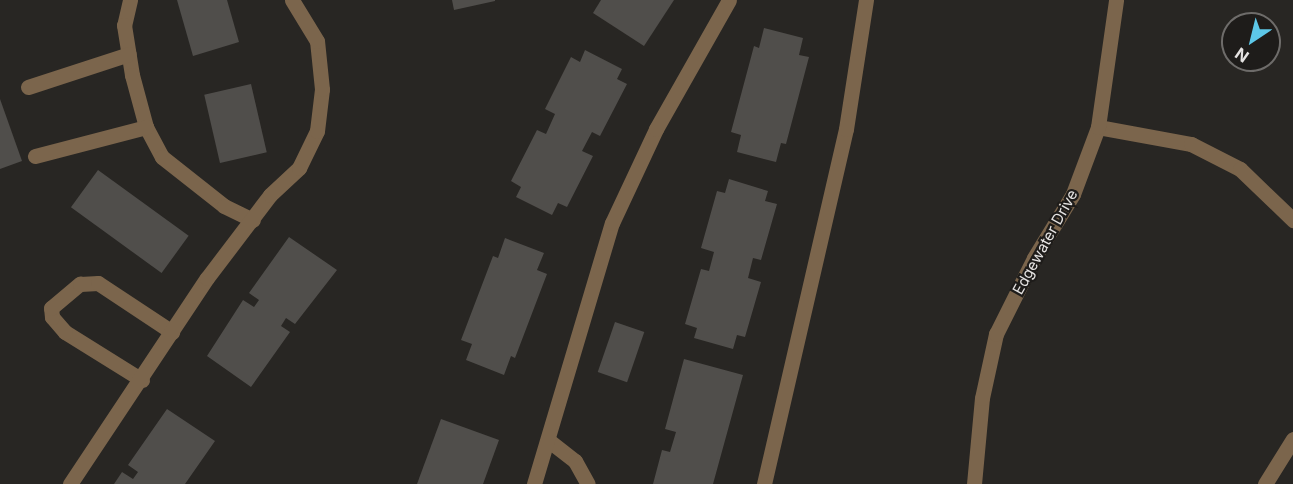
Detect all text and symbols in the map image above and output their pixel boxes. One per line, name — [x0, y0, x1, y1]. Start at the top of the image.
north arrow — [1221, 12, 1281, 72]
text: N — [1231, 43, 1253, 67]
street label: Edgewater Drive — [1009, 186, 1081, 298]

